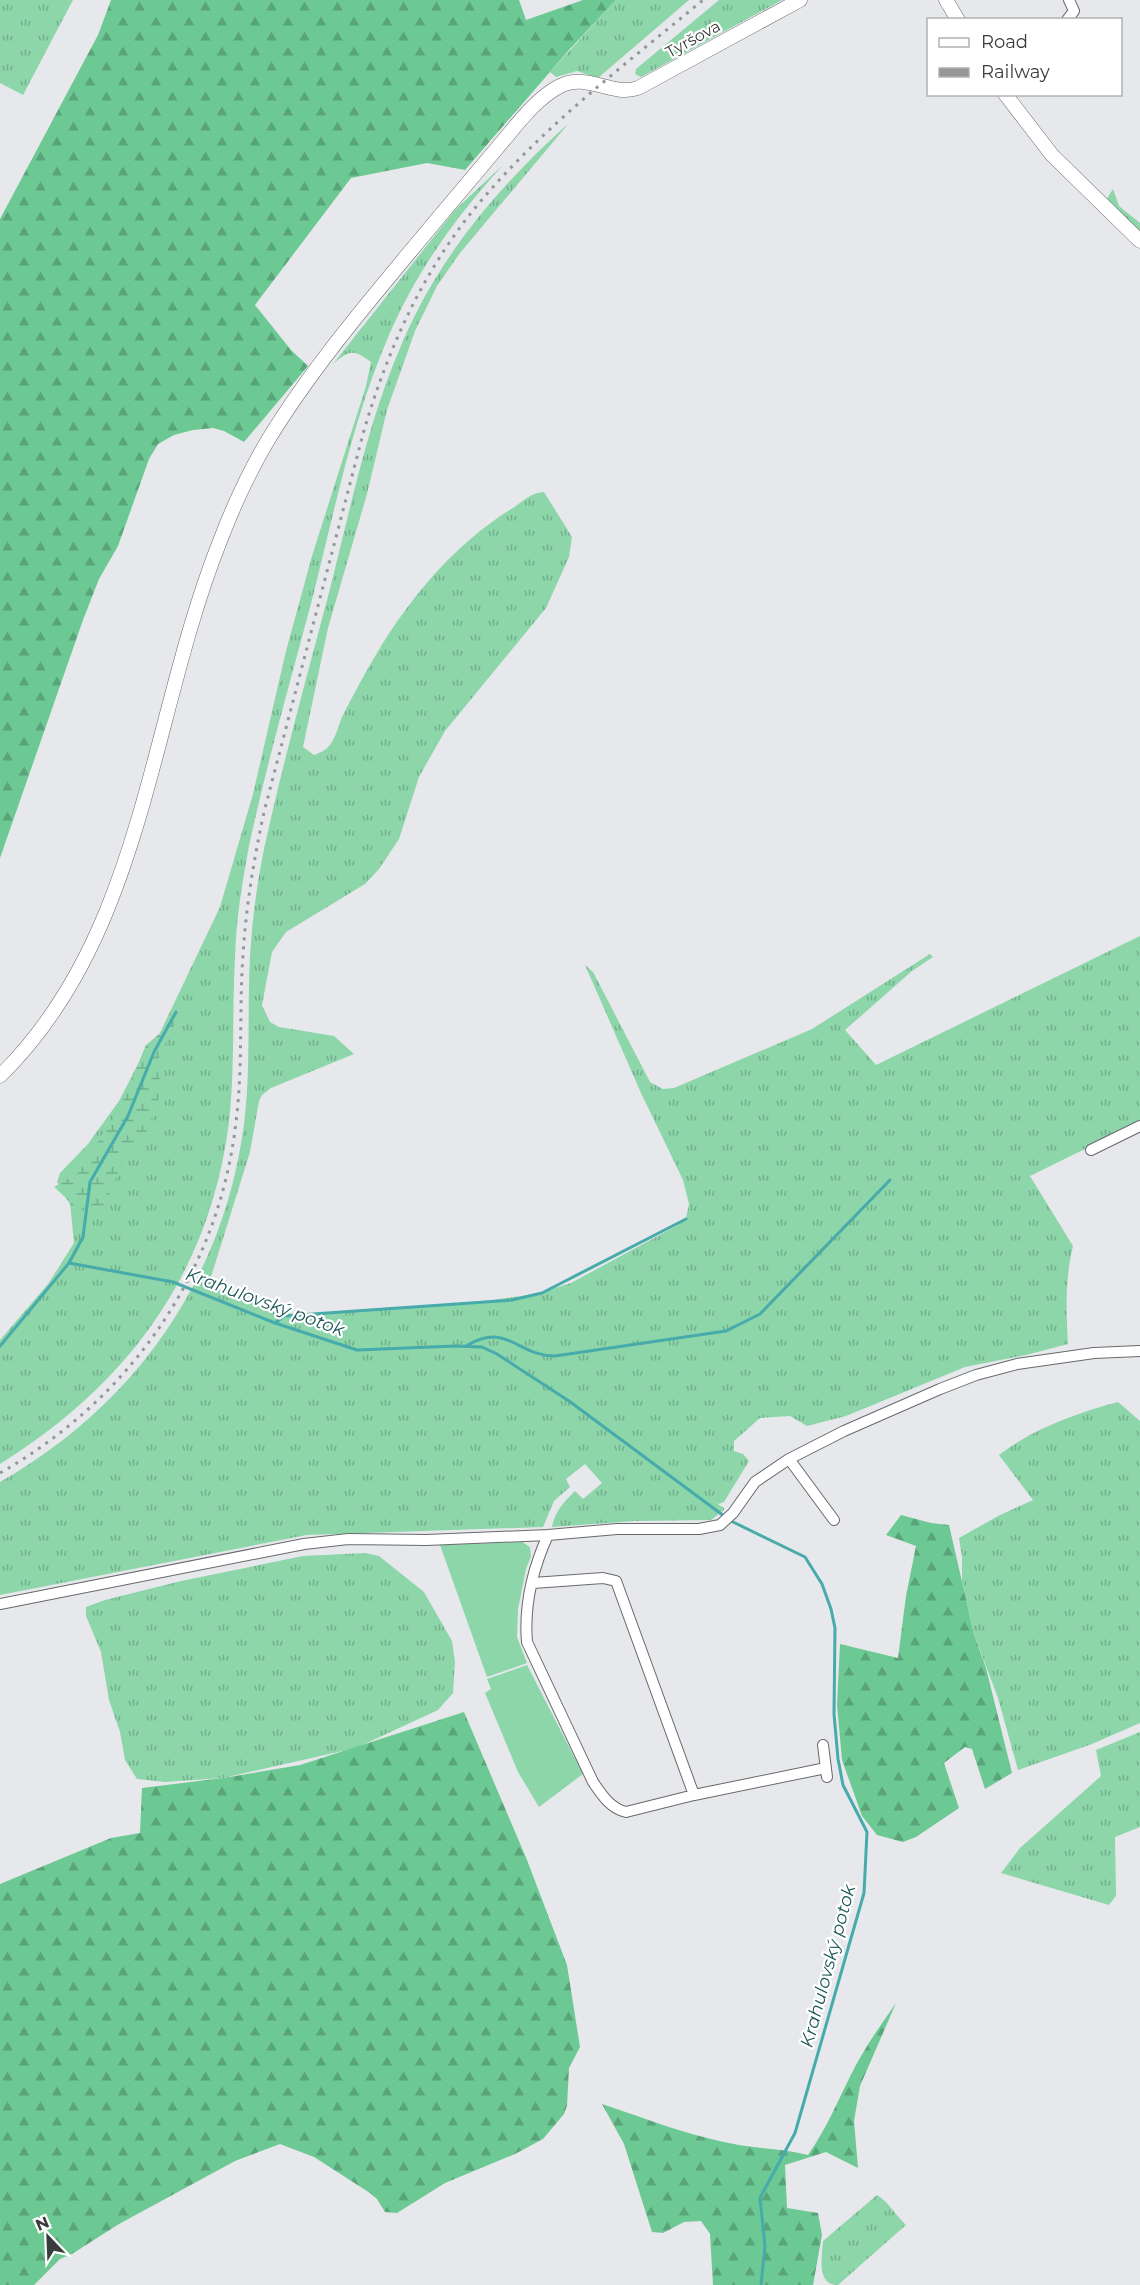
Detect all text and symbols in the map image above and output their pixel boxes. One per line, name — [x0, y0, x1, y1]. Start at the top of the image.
street label: Tyršova — [662, 16, 724, 62]
legend — [927, 18, 1122, 96]
text: Road — [981, 31, 1028, 53]
text: Railway — [981, 61, 1050, 83]
water label: Krahulovský potok — [183, 1263, 349, 1341]
water label: Krahulovský potok — [796, 1881, 861, 2050]
north arrow — [18, 2207, 78, 2267]
text: N — [33, 2212, 52, 2235]

